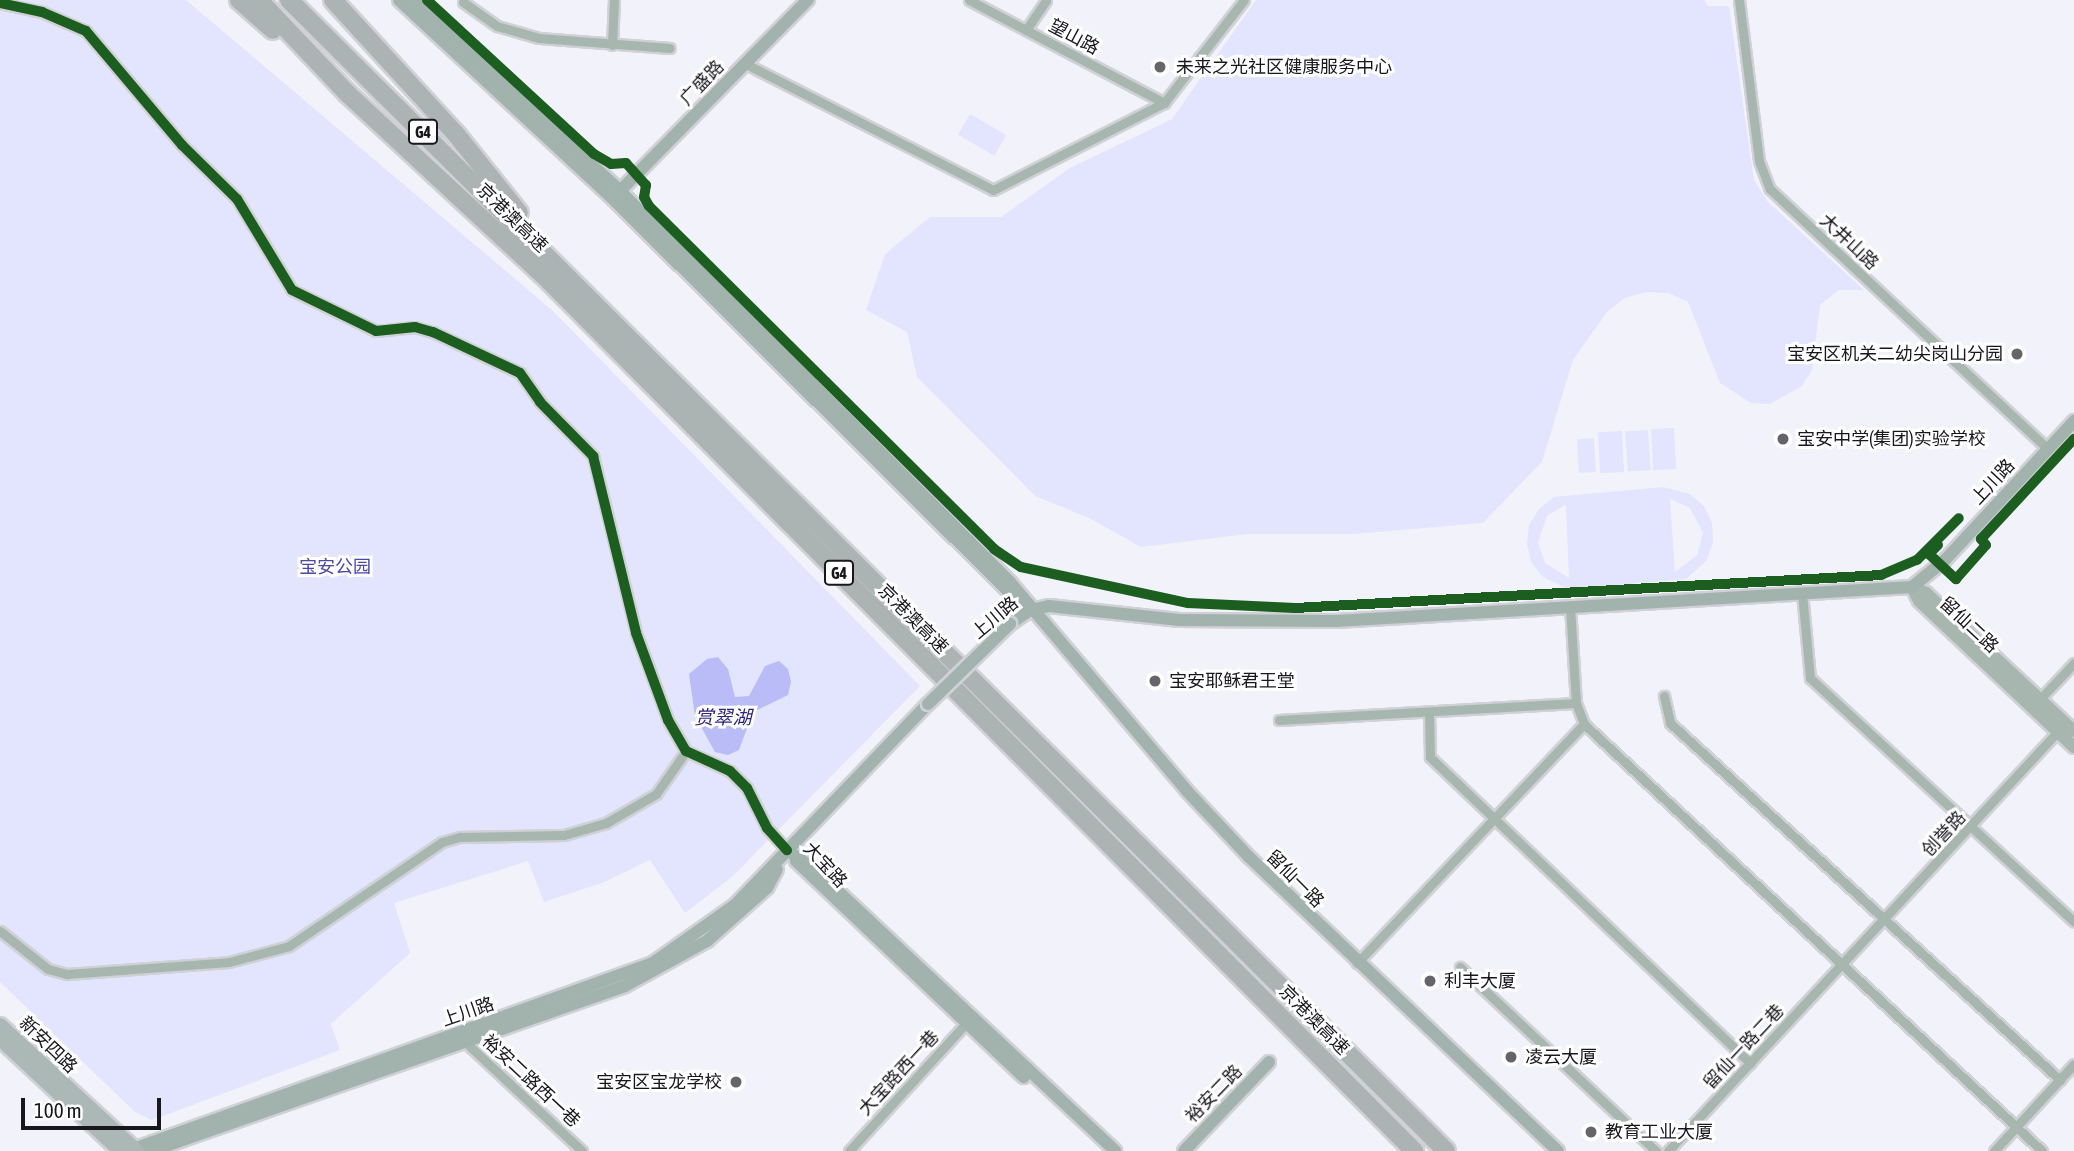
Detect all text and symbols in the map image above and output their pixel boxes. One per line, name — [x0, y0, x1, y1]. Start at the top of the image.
street label: 望山路 — [1045, 15, 1103, 59]
street label: 广盛路 — [675, 56, 729, 110]
place label: 未来之光社区健康服务中心 — [1176, 56, 1392, 78]
marker: 未来之光社区健康服务中心 — [1150, 57, 1170, 77]
road number: G4 — [407, 120, 439, 144]
street label: 京港澳高速 — [472, 179, 552, 257]
street label: 大井山路 — [1815, 210, 1883, 274]
place label: 宝安区机关二幼尖岗山分园 — [1787, 343, 2003, 365]
marker: 宝安区机关二幼尖岗山分园 — [2009, 346, 2025, 362]
place label: 宝安中学(集团)实验学校 — [1797, 428, 1986, 450]
marker: 宝安中学(集团)实验学校 — [1775, 431, 1791, 447]
street label: 上川路 — [1967, 455, 2019, 509]
park label: 宝安公园 — [299, 556, 371, 578]
road number: G4 — [823, 560, 855, 586]
street label: 京港澳高速 — [874, 580, 952, 658]
street label: 上川路 — [967, 592, 1023, 644]
street label: 留仙二路 — [1935, 593, 2003, 657]
place label: 宝安耶稣君王堂 — [1169, 670, 1295, 692]
marker: 宝安耶稣君王堂 — [1147, 673, 1163, 689]
water label: 赏翠湖 — [695, 707, 751, 729]
street label: 创誉路 — [1918, 807, 1970, 861]
street label: 大宝路 — [799, 838, 851, 892]
street label: 留仙一路 — [1262, 846, 1328, 912]
place label: 利丰大厦 — [1444, 970, 1516, 992]
marker: 利丰大厦 — [1422, 973, 1438, 989]
street label: 京港澳高速 — [1275, 981, 1353, 1059]
street label: 上川路 — [439, 993, 497, 1031]
street label: 留仙一路二巷 — [1699, 1000, 1789, 1094]
street label: 新安四路 — [15, 1012, 81, 1078]
street label: 大宝路西一巷 — [854, 1026, 944, 1120]
street label: 裕安二路西一巷 — [478, 1030, 584, 1132]
place label: 凌云大厦 — [1525, 1046, 1597, 1068]
marker: 凌云大厦 — [1503, 1049, 1519, 1065]
street label: 裕安二路 — [1181, 1061, 1247, 1127]
place label: 宝安区宝龙学校 — [596, 1071, 722, 1093]
marker: 宝安区宝龙学校 — [728, 1074, 744, 1090]
scale bar — [24, 1084, 164, 1128]
text: 100 m — [34, 1098, 82, 1122]
place label: 教育工业大厦 — [1605, 1121, 1713, 1143]
marker: 教育工业大厦 — [1583, 1124, 1599, 1140]

